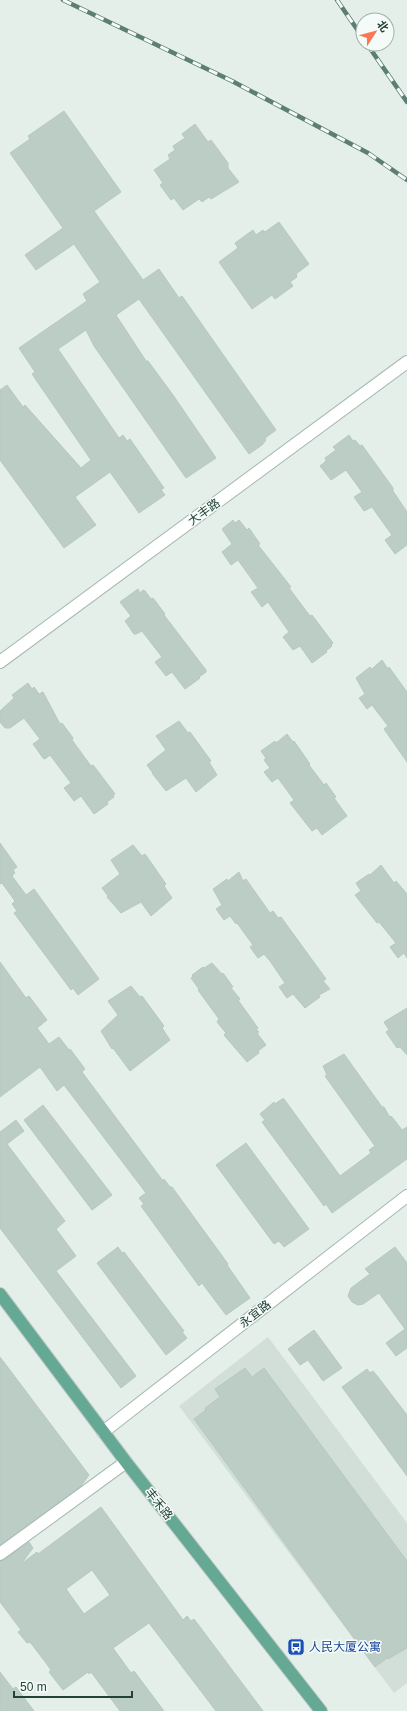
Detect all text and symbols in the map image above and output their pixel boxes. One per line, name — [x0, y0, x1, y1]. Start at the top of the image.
north arrow — [355, 12, 395, 52]
text: 北 — [375, 18, 391, 34]
street label: 大丰路 — [185, 496, 223, 528]
street label: 永宜路 — [237, 1297, 273, 1331]
street label: 丰禾路 — [142, 1486, 176, 1522]
bus stop icon: 人民大厦公寓 — [286, 1637, 306, 1657]
place label: 人民大厦公寓 — [309, 1640, 381, 1654]
scale bar — [14, 1673, 132, 1699]
text: 50 m — [20, 1680, 47, 1694]

